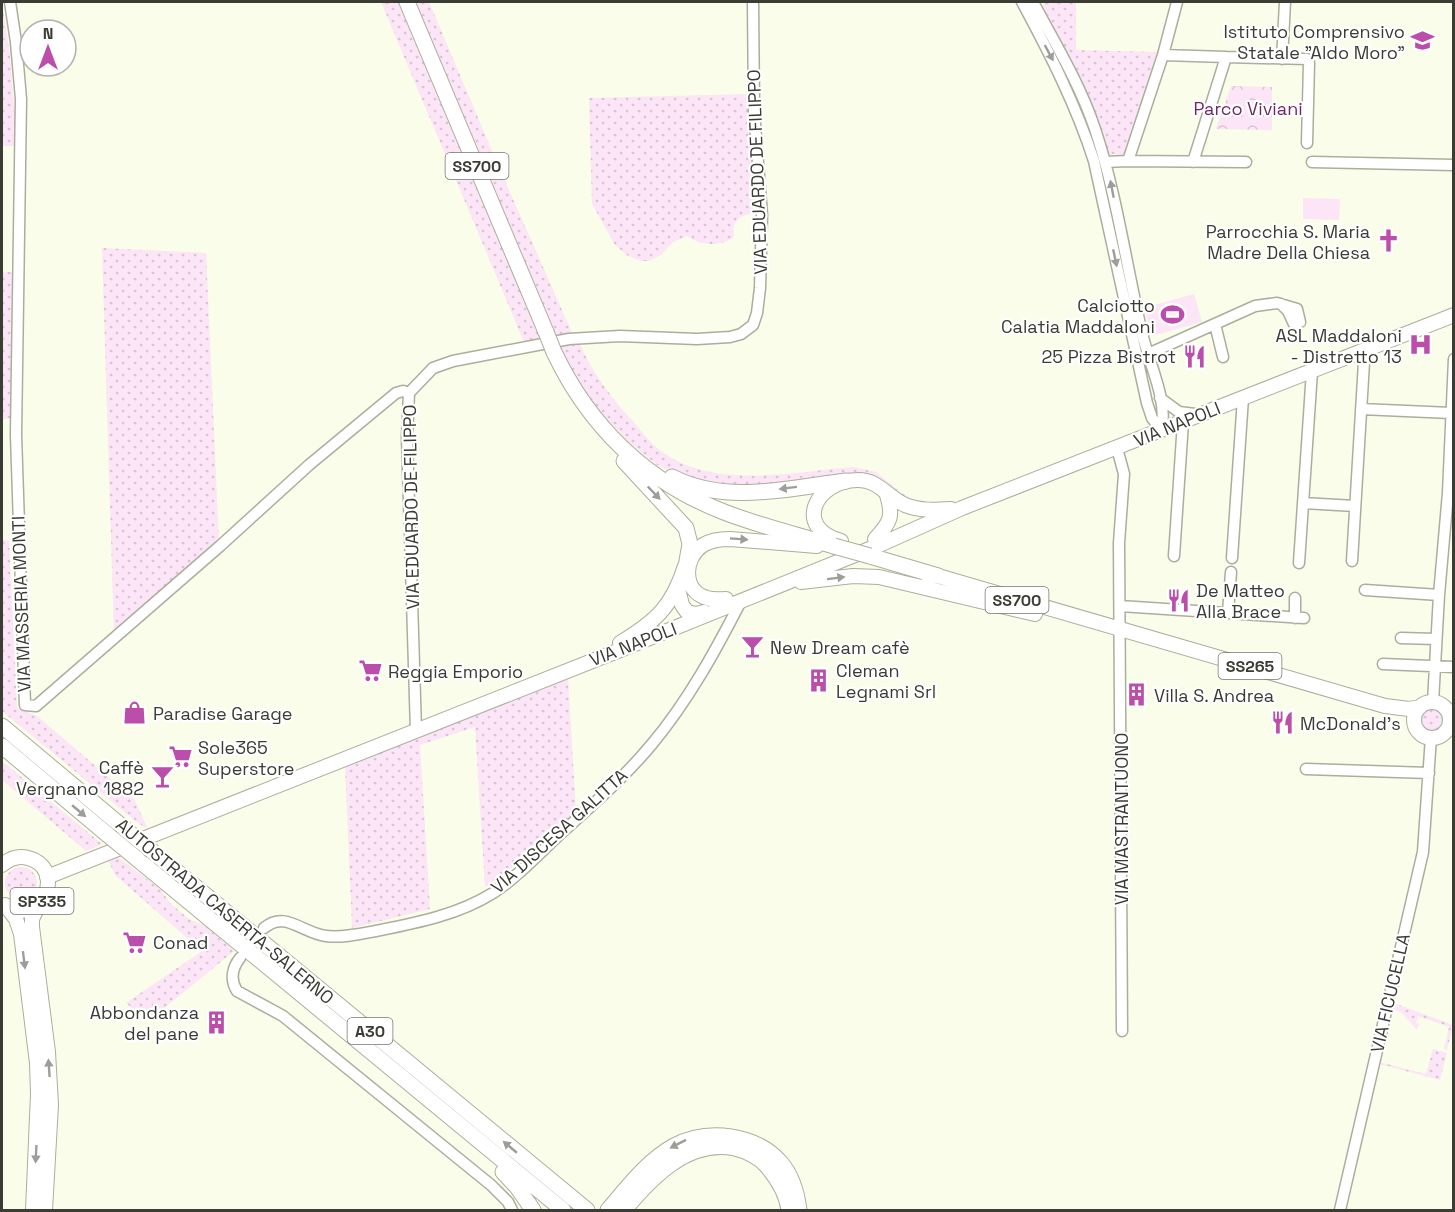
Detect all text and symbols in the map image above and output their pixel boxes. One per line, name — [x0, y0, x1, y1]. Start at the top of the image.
north arrow — [18, 18, 78, 78]
place label: Istituto Comprensivo Statale "Aldo Moro" — [1223, 20, 1405, 64]
text: N — [43, 23, 53, 44]
school or university icon: Istituto Comprensivo Statale "Aldo Moro" — [1410, 28, 1436, 54]
one-way arrow — [1044, 45, 1054, 62]
street label: VIA EDUARDO DE FILIPPO — [742, 69, 772, 275]
park label: Parco Viviani — [1193, 97, 1303, 120]
road number: SS700 — [446, 153, 508, 179]
one-way arrow — [1107, 180, 1116, 199]
place label: Parrocchia S. Maria Madre Della Chiesa — [1206, 220, 1370, 264]
church icon: Parrocchia S. Maria Madre Della Chiesa — [1375, 228, 1401, 254]
one-way arrow — [1111, 248, 1120, 267]
place label: Calciotto Calatia Maddaloni — [1001, 294, 1155, 338]
sports icon: Calciotto Calatia Maddaloni — [1160, 302, 1186, 328]
place label: ASL Maddaloni - Distretto 13 — [1275, 324, 1402, 368]
hospital icon: ASL Maddaloni - Distretto 13 — [1407, 332, 1433, 358]
restaurant icon: 25 Pizza Bistrot — [1181, 343, 1207, 369]
place label: 25 Pizza Bistrot — [1041, 345, 1176, 368]
street label: VIA NAPOLI — [1130, 396, 1224, 452]
street label: VIA EDUARDO DE FILIPPO — [398, 404, 424, 610]
one-way arrow — [778, 483, 797, 493]
one-way arrow — [647, 485, 661, 500]
street label: VIA MASSERIA MONTI — [6, 515, 36, 693]
one-way arrow — [730, 535, 749, 544]
one-way arrow — [827, 573, 846, 583]
place label: De Matteo Alla Brace — [1196, 579, 1285, 623]
road number: SS700 — [986, 587, 1048, 613]
restaurant icon: De Matteo Alla Brace — [1165, 587, 1191, 613]
street label: VIA NAPOLI — [586, 617, 680, 671]
bar icon: New Dream cafè — [739, 634, 765, 660]
place label: New Dream cafè — [770, 636, 910, 659]
road number: SS265 — [1218, 653, 1282, 679]
supermarket icon: Reggia Emporio — [357, 658, 383, 684]
place label: Cleman Legnami Srl — [836, 659, 936, 703]
place label: Reggia Emporio — [388, 660, 523, 683]
building icon: Cleman Legnami Srl — [805, 667, 831, 693]
building icon: Villa S. Andrea — [1123, 682, 1149, 708]
place label: Villa S. Andrea — [1154, 684, 1274, 707]
shop icon: Paradise Garage — [122, 700, 148, 726]
place label: Paradise Garage — [153, 702, 292, 725]
restaurant icon: McDonald's — [1269, 710, 1295, 736]
place label: McDonald's — [1300, 712, 1401, 735]
street label: VIA MASTRANTUONO — [1110, 733, 1133, 905]
place label: Sole365 Superstore — [198, 736, 294, 780]
supermarket icon: Sole365 Superstore — [167, 744, 193, 770]
place label: Caffè Vergnano 1882 — [16, 756, 144, 800]
bar icon: Caffè Vergnano 1882 — [149, 764, 175, 790]
street label: VIA DISCESA GALITTA — [486, 764, 632, 898]
one-way arrow — [71, 804, 87, 817]
street label: AUTOSTRADA CASERTA-SALERNO — [111, 813, 339, 1009]
road number: SP335 — [10, 888, 74, 914]
supermarket icon: Conad — [122, 929, 148, 955]
place label: Conad — [153, 931, 208, 954]
street label: VIA FICUCELLA — [1365, 931, 1415, 1055]
one-way arrow — [19, 951, 29, 970]
place label: Abbondanza del pane — [90, 1001, 199, 1045]
building icon: Abbondanza del pane — [204, 1009, 230, 1035]
road number: A30 — [348, 1018, 392, 1044]
one-way arrow — [44, 1059, 53, 1078]
one-way arrow — [669, 1139, 686, 1149]
one-way arrow — [502, 1140, 518, 1153]
one-way arrow — [32, 1145, 41, 1164]

